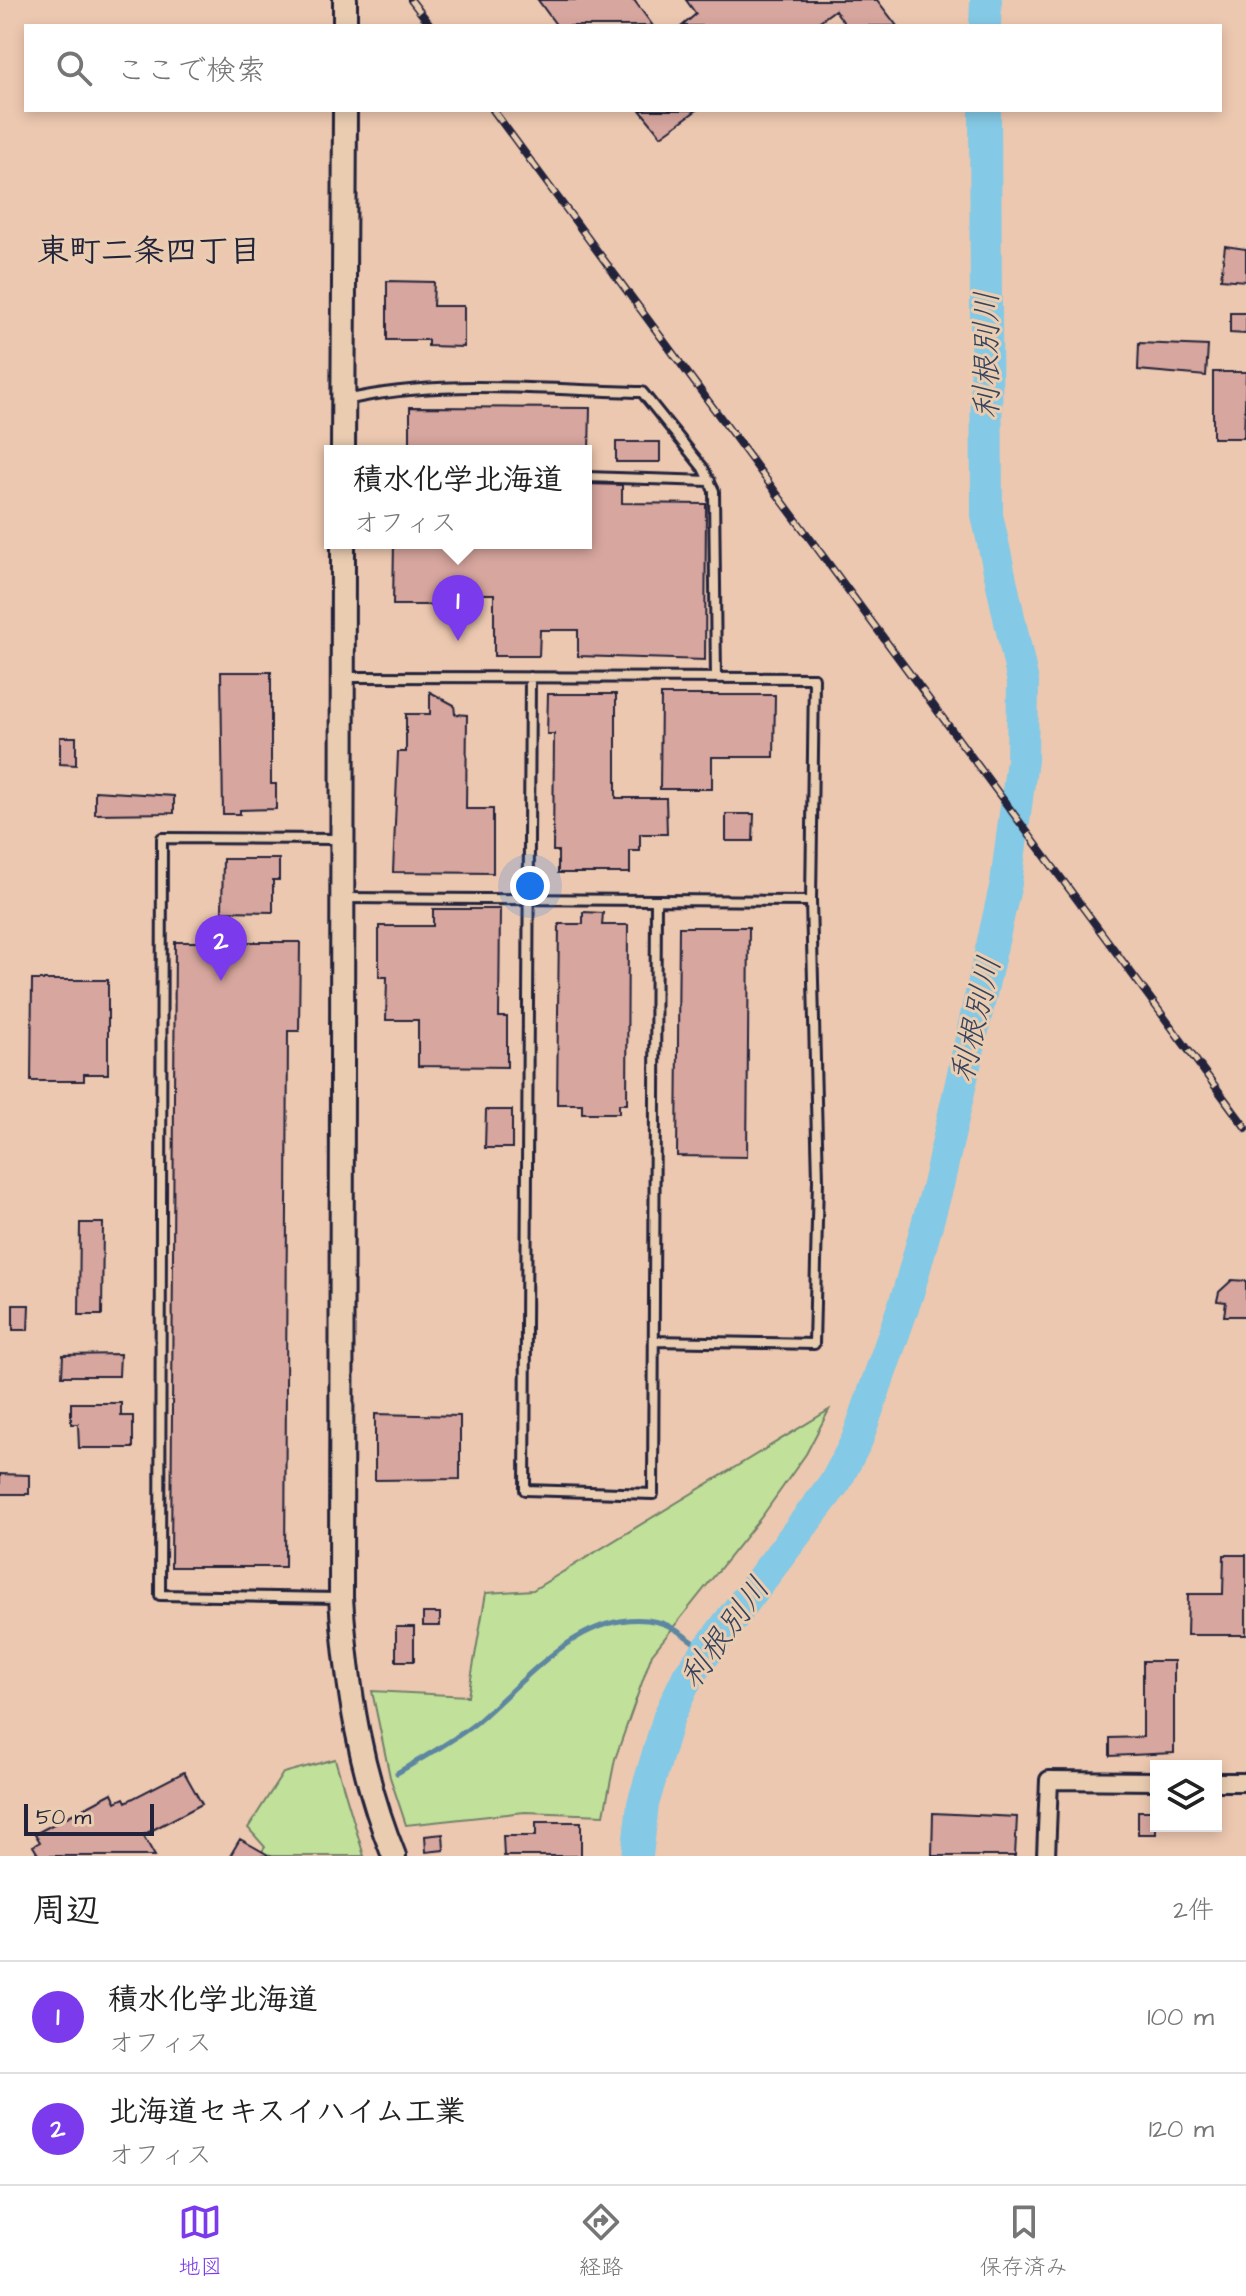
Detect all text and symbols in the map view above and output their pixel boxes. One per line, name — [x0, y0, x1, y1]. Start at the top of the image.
search box — [24, 24, 1222, 112]
icon: search — [52, 46, 96, 90]
text: ここで検索 — [116, 50, 266, 92]
district label: 東町二条四丁目 — [37, 229, 261, 274]
water label: 利根別川 — [965, 291, 1010, 419]
popup — [324, 445, 592, 549]
text: 積水化学北海道 — [353, 459, 563, 501]
text: オフィス — [353, 505, 457, 541]
pin: 1 — [432, 575, 484, 641]
your location — [510, 866, 550, 906]
pin: 2 — [195, 915, 247, 981]
water label: 利根別川 — [940, 952, 1013, 1087]
water label: 利根別川 — [669, 1568, 781, 1698]
map controls — [1150, 1760, 1222, 1832]
button: layers — [1150, 1760, 1222, 1832]
scale bar — [24, 1800, 154, 1836]
text: 50 m — [36, 1802, 91, 1833]
text: 周辺 — [32, 1887, 100, 1935]
text: 2件 — [1173, 1892, 1214, 1928]
text: 積水化学北海道 — [108, 1979, 318, 2021]
text: 1 — [56, 1999, 60, 2035]
text: 100 m — [1147, 1999, 1214, 2035]
text: オフィス — [108, 2025, 212, 2061]
text: 北海道セキスイハイム工業 — [108, 2091, 465, 2133]
text: 2 — [51, 2111, 65, 2147]
text: 120 m — [1149, 2111, 1214, 2147]
text: オフィス — [108, 2137, 212, 2173]
tab: 地図 — [178, 2200, 222, 2283]
tab: 経路 — [579, 2200, 623, 2283]
tab: 保存済み — [980, 2200, 1068, 2283]

